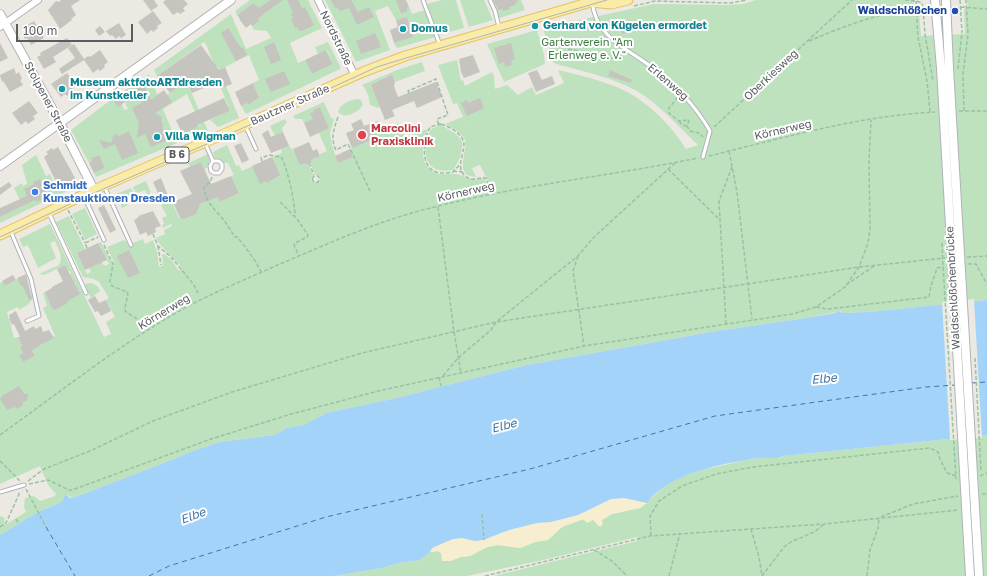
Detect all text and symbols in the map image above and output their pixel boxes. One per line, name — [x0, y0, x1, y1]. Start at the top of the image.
place label: Waldschlößchen — [858, 4, 947, 18]
marker: Waldschlößchen — [950, 6, 960, 16]
street label: Nordstraße — [317, 8, 355, 68]
scale bar — [18, 16, 135, 42]
place label: Gerhard von Kügelen ermordet — [543, 19, 707, 33]
marker: Gerhard von Kügelen ermordet — [530, 21, 540, 31]
place label: Domus — [411, 22, 448, 36]
text: 100 m — [23, 23, 57, 38]
marker: Domus — [398, 24, 408, 34]
park label: Gartenverein "Am Erlenweg e. V." — [541, 36, 633, 62]
street label: Oberkiesweg — [741, 47, 801, 103]
street label: Stolpener Straße — [21, 60, 75, 144]
street label: Erlenweg — [645, 61, 691, 103]
place label: Museum aktfotoARTdresden im Kunstkeller — [70, 76, 222, 102]
street label: Bautzner Straße — [248, 82, 332, 128]
marker: Museum aktfotoARTdresden im Kunstkeller — [57, 84, 67, 94]
street label: Körnerweg — [753, 117, 813, 143]
place label: Marcolini Praxisklinik — [371, 122, 434, 148]
marker: Marcolini Praxisklinik — [356, 129, 368, 141]
place label: Villa Wigman — [165, 130, 236, 144]
marker: Villa Wigman — [152, 132, 162, 142]
road number: B 6 — [165, 147, 189, 163]
place label: Schmidt Kunstauktionen Dresden — [43, 179, 175, 205]
street label: Körnerweg — [436, 179, 496, 205]
marker: Schmidt Kunstauktionen Dresden — [30, 187, 40, 197]
street label: Waldschlößchenbrücke — [943, 226, 963, 350]
street label: Körnerweg — [136, 291, 192, 333]
water label: Elbe — [811, 371, 837, 387]
water label: Elbe — [490, 416, 518, 436]
water label: Elbe — [179, 505, 207, 527]

